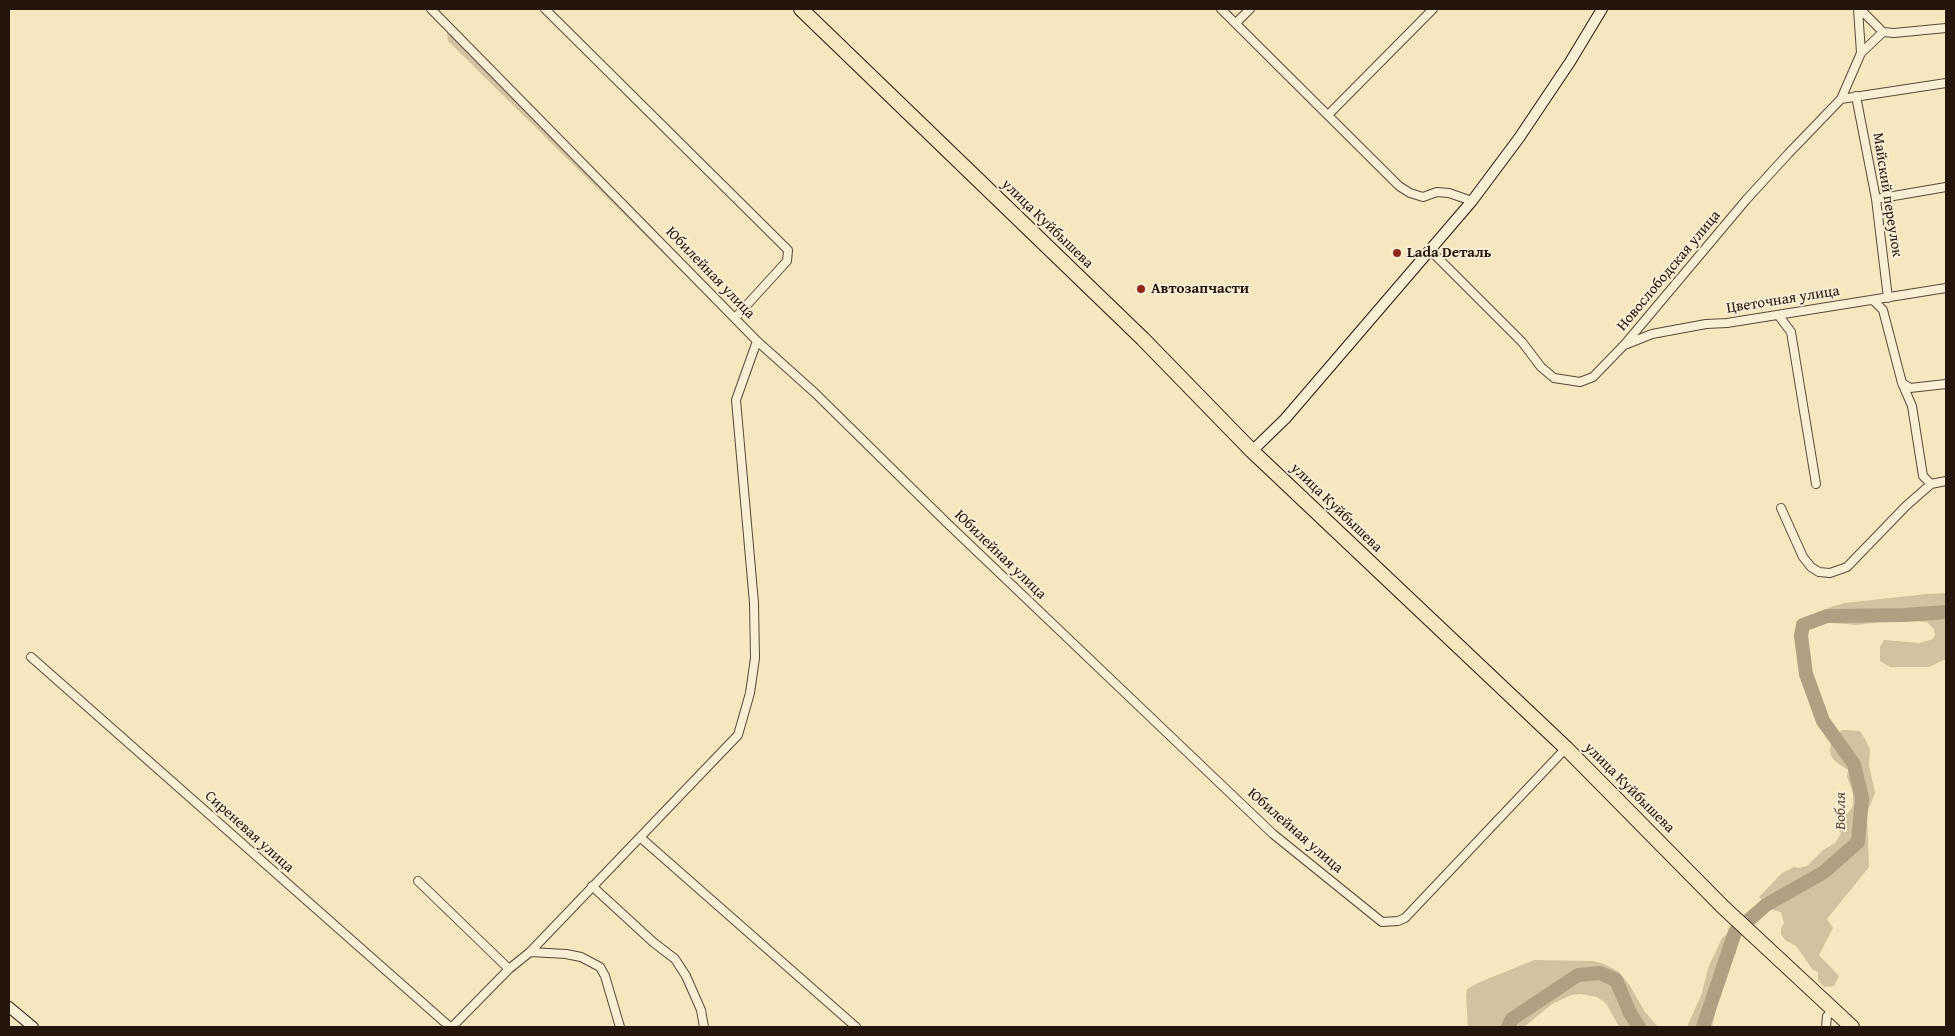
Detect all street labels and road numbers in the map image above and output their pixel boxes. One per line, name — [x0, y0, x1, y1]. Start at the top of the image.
street label: Майский переулок — [1868, 132, 1906, 258]
street label: улица Куйбышева — [997, 176, 1097, 272]
street label: Новослободская улица — [1613, 207, 1725, 335]
street label: Юбилейная улица — [662, 223, 758, 323]
street label: Цветочная улица — [1725, 282, 1841, 318]
street label: улица Куйбышева — [1286, 460, 1386, 556]
street label: Юбилейная улица — [950, 507, 1050, 603]
street label: улица Куйбышева — [1580, 739, 1678, 837]
street label: Юбилейная улица — [1243, 785, 1347, 877]
street label: Сиреневая улица — [201, 787, 297, 877]

